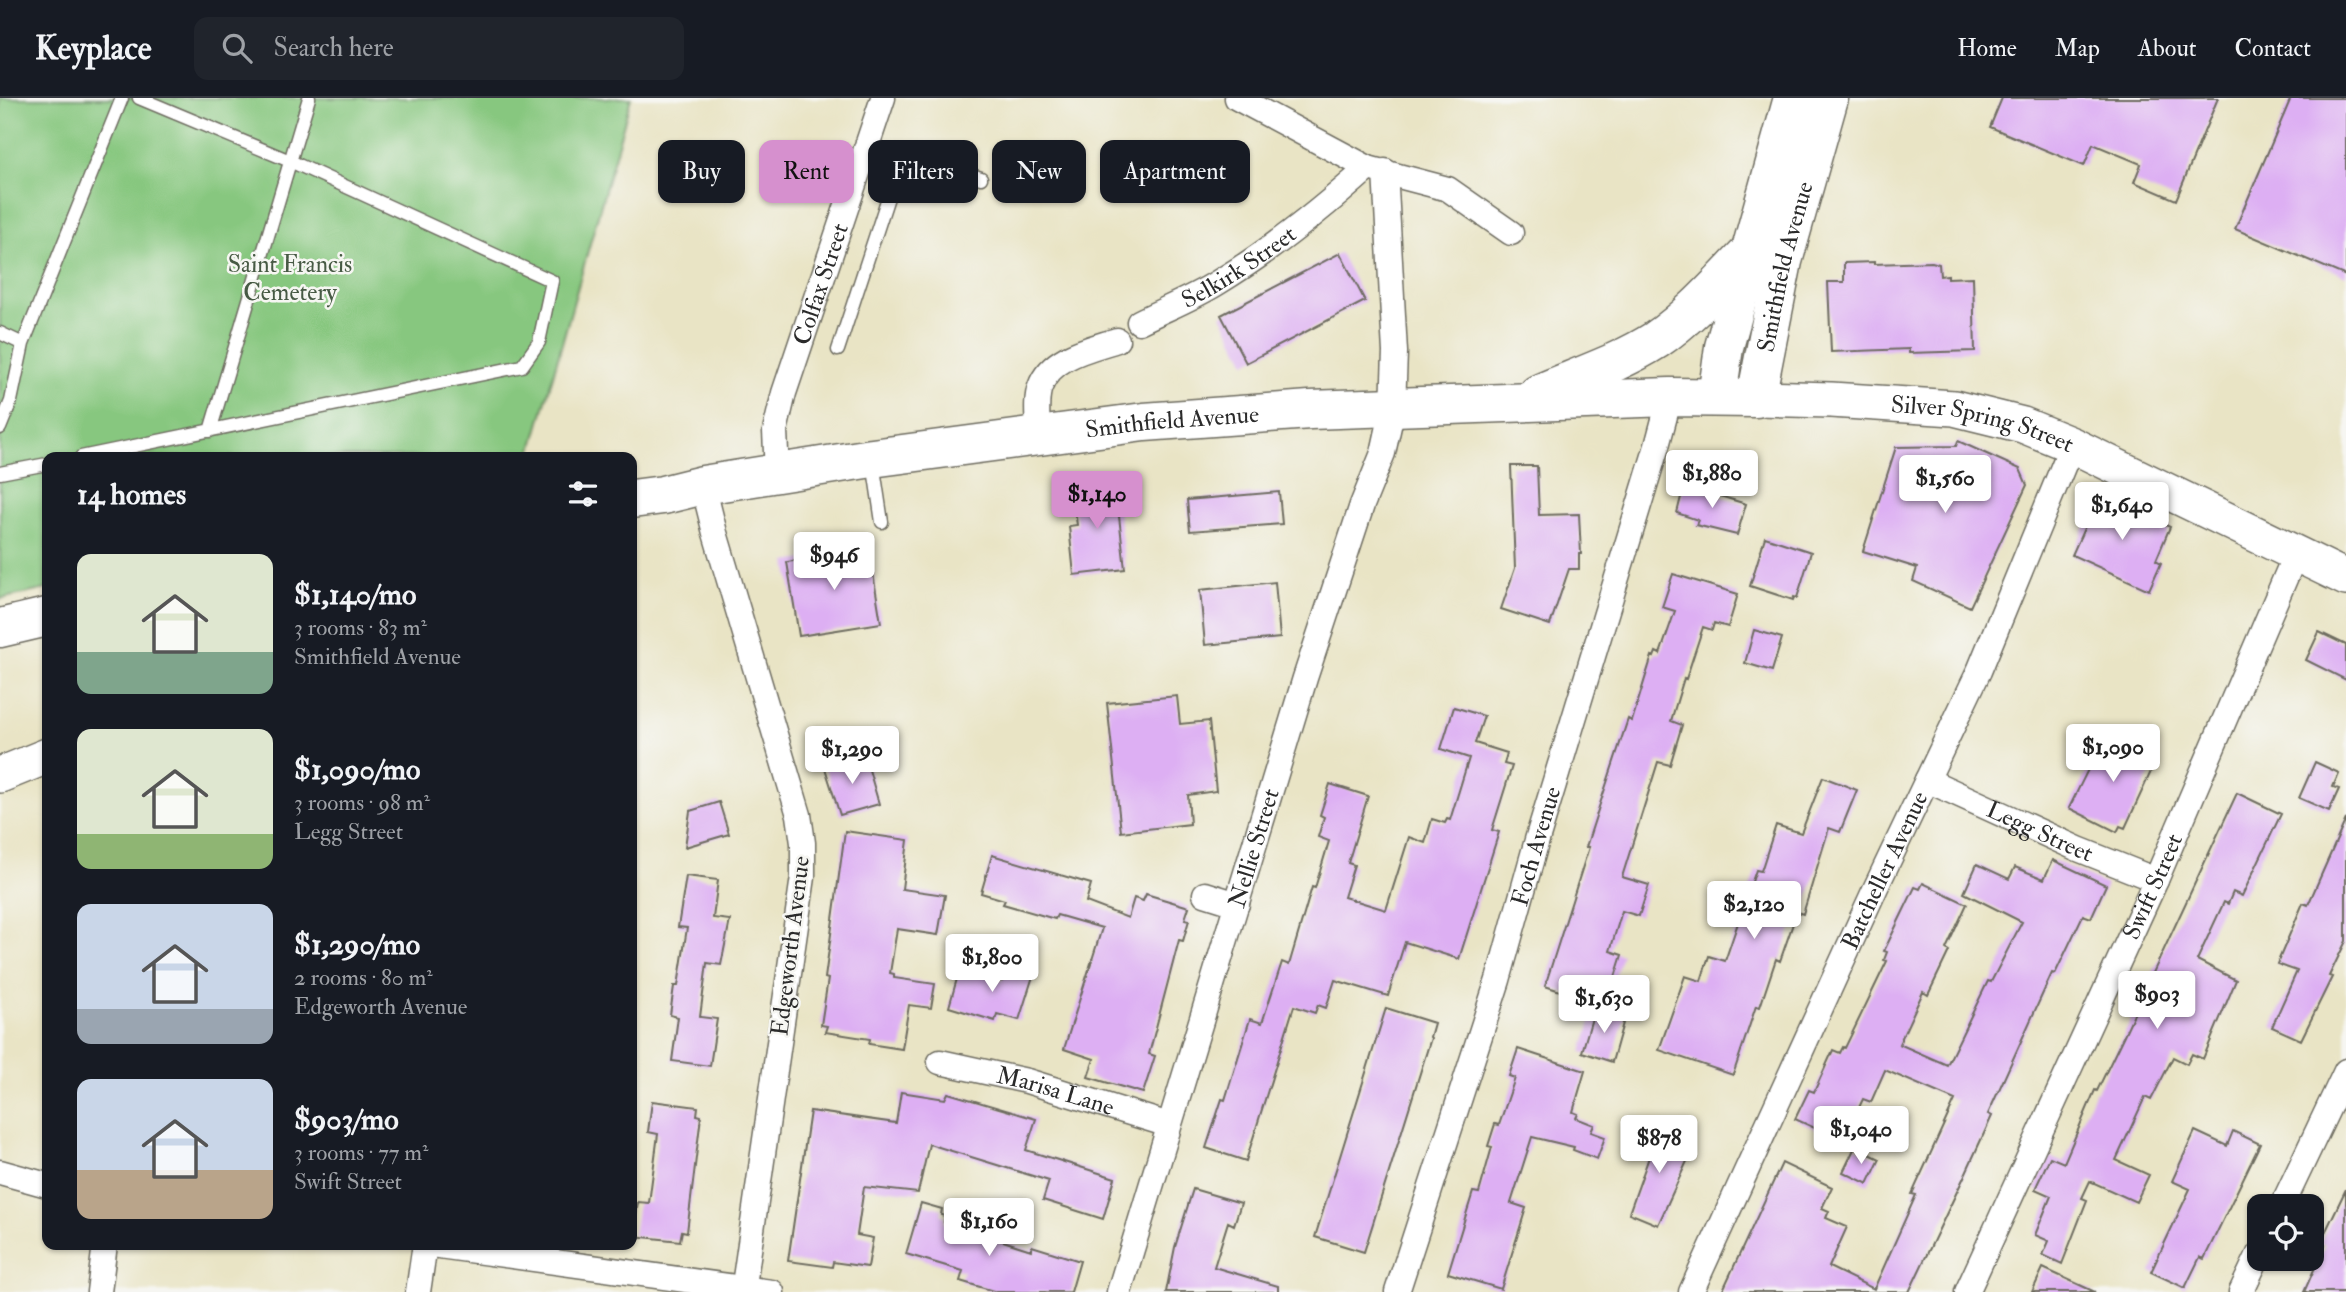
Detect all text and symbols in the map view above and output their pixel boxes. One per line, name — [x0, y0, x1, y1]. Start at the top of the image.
search box — [194, 17, 684, 80]
text: Keyplace — [35, 28, 152, 69]
icon: search — [218, 29, 256, 67]
text: Search here — [274, 32, 394, 64]
text: Home — [1957, 33, 2017, 64]
text: Map — [2055, 33, 2100, 64]
text: About — [2138, 33, 2197, 64]
text: Contact — [2235, 33, 2311, 64]
chip: Buy — [658, 140, 745, 203]
chip: Rent — [759, 140, 854, 203]
chip: Filters — [868, 140, 978, 203]
chip: New — [992, 140, 1086, 203]
chip: Apartment — [1100, 140, 1250, 203]
street label: Smithfield Avenue — [1750, 178, 1821, 355]
street label: Colfax Street — [786, 219, 856, 349]
street label: Selkirk Street — [1176, 219, 1303, 316]
park label: Saint Francis Cemetery — [228, 249, 352, 308]
street label: Silver Spring Street — [1890, 389, 2078, 460]
street label: Smithfield Avenue — [1083, 399, 1260, 446]
pin: $1,880 — [1655, 450, 1769, 510]
pin: $1,560 — [1888, 456, 2002, 515]
text: $1,880 — [1682, 458, 1742, 487]
text: $1,560 — [1915, 463, 1975, 492]
pin: $1,140 — [1040, 472, 1154, 531]
icon: filters — [564, 475, 602, 513]
text: 14 homes — [77, 476, 186, 513]
text: $1,140 — [1067, 479, 1127, 508]
pin: $1,640 — [2065, 482, 2179, 542]
text: $1,640 — [2091, 490, 2153, 519]
pin: $946 — [793, 532, 875, 592]
text: $946 — [810, 540, 858, 569]
text: $1,140/mo — [294, 576, 416, 613]
icon: home — [133, 582, 217, 666]
text: 3 rooms · 83 m² — [294, 613, 427, 642]
text: Smithfield Avenue — [294, 642, 461, 671]
pin: $1,090 — [2056, 724, 2170, 784]
pin: $1,290 — [795, 726, 909, 786]
text: $1,090 — [2082, 732, 2144, 761]
text: $1,290 — [821, 734, 883, 763]
text: $1,090/mo — [294, 751, 420, 788]
icon: home — [133, 757, 217, 841]
street label: Foch Avenue — [1504, 783, 1568, 910]
street label: Nellie Street — [1221, 785, 1287, 911]
street label: Batcheller Avenue — [1835, 786, 1935, 955]
text: 3 rooms · 98 m² — [294, 788, 430, 817]
street label: Legg Street — [1981, 794, 2098, 869]
text: Legg Street — [294, 817, 403, 846]
street label: Swift Street — [2116, 829, 2190, 945]
street label: Edgeworth Avenue — [764, 854, 817, 1038]
pin: $2,120 — [1697, 882, 1811, 941]
text: $2,120 — [1723, 889, 1785, 918]
text: $1,290/mo — [294, 926, 420, 963]
icon: home — [133, 932, 217, 1016]
pin: $1,800 — [935, 934, 1049, 994]
text: $1,800 — [961, 942, 1023, 971]
text: 2 rooms · 80 m² — [294, 963, 433, 992]
pin: $903 — [2116, 972, 2198, 1031]
pin: $1,630 — [1547, 976, 1661, 1035]
text: $903 — [2134, 979, 2180, 1008]
text: $1,630 — [1575, 983, 1633, 1012]
text: Edgeworth Avenue — [294, 992, 467, 1021]
street label: Marisa Lane — [994, 1060, 1118, 1123]
text: $903/mo — [294, 1101, 399, 1138]
icon: home — [133, 1107, 217, 1191]
pin: $1,040 — [1804, 1107, 1918, 1166]
text: $1,040 — [1830, 1114, 1892, 1143]
pin: $878 — [1618, 1116, 1700, 1175]
text: $878 — [1636, 1123, 1682, 1152]
text: 3 rooms · 77 m² — [294, 1138, 429, 1167]
text: Swift Street — [294, 1167, 402, 1196]
map controls — [2247, 1194, 2324, 1271]
button: locate — [2247, 1194, 2324, 1271]
pin: $1,160 — [932, 1198, 1046, 1258]
text: $1,160 — [960, 1206, 1018, 1235]

